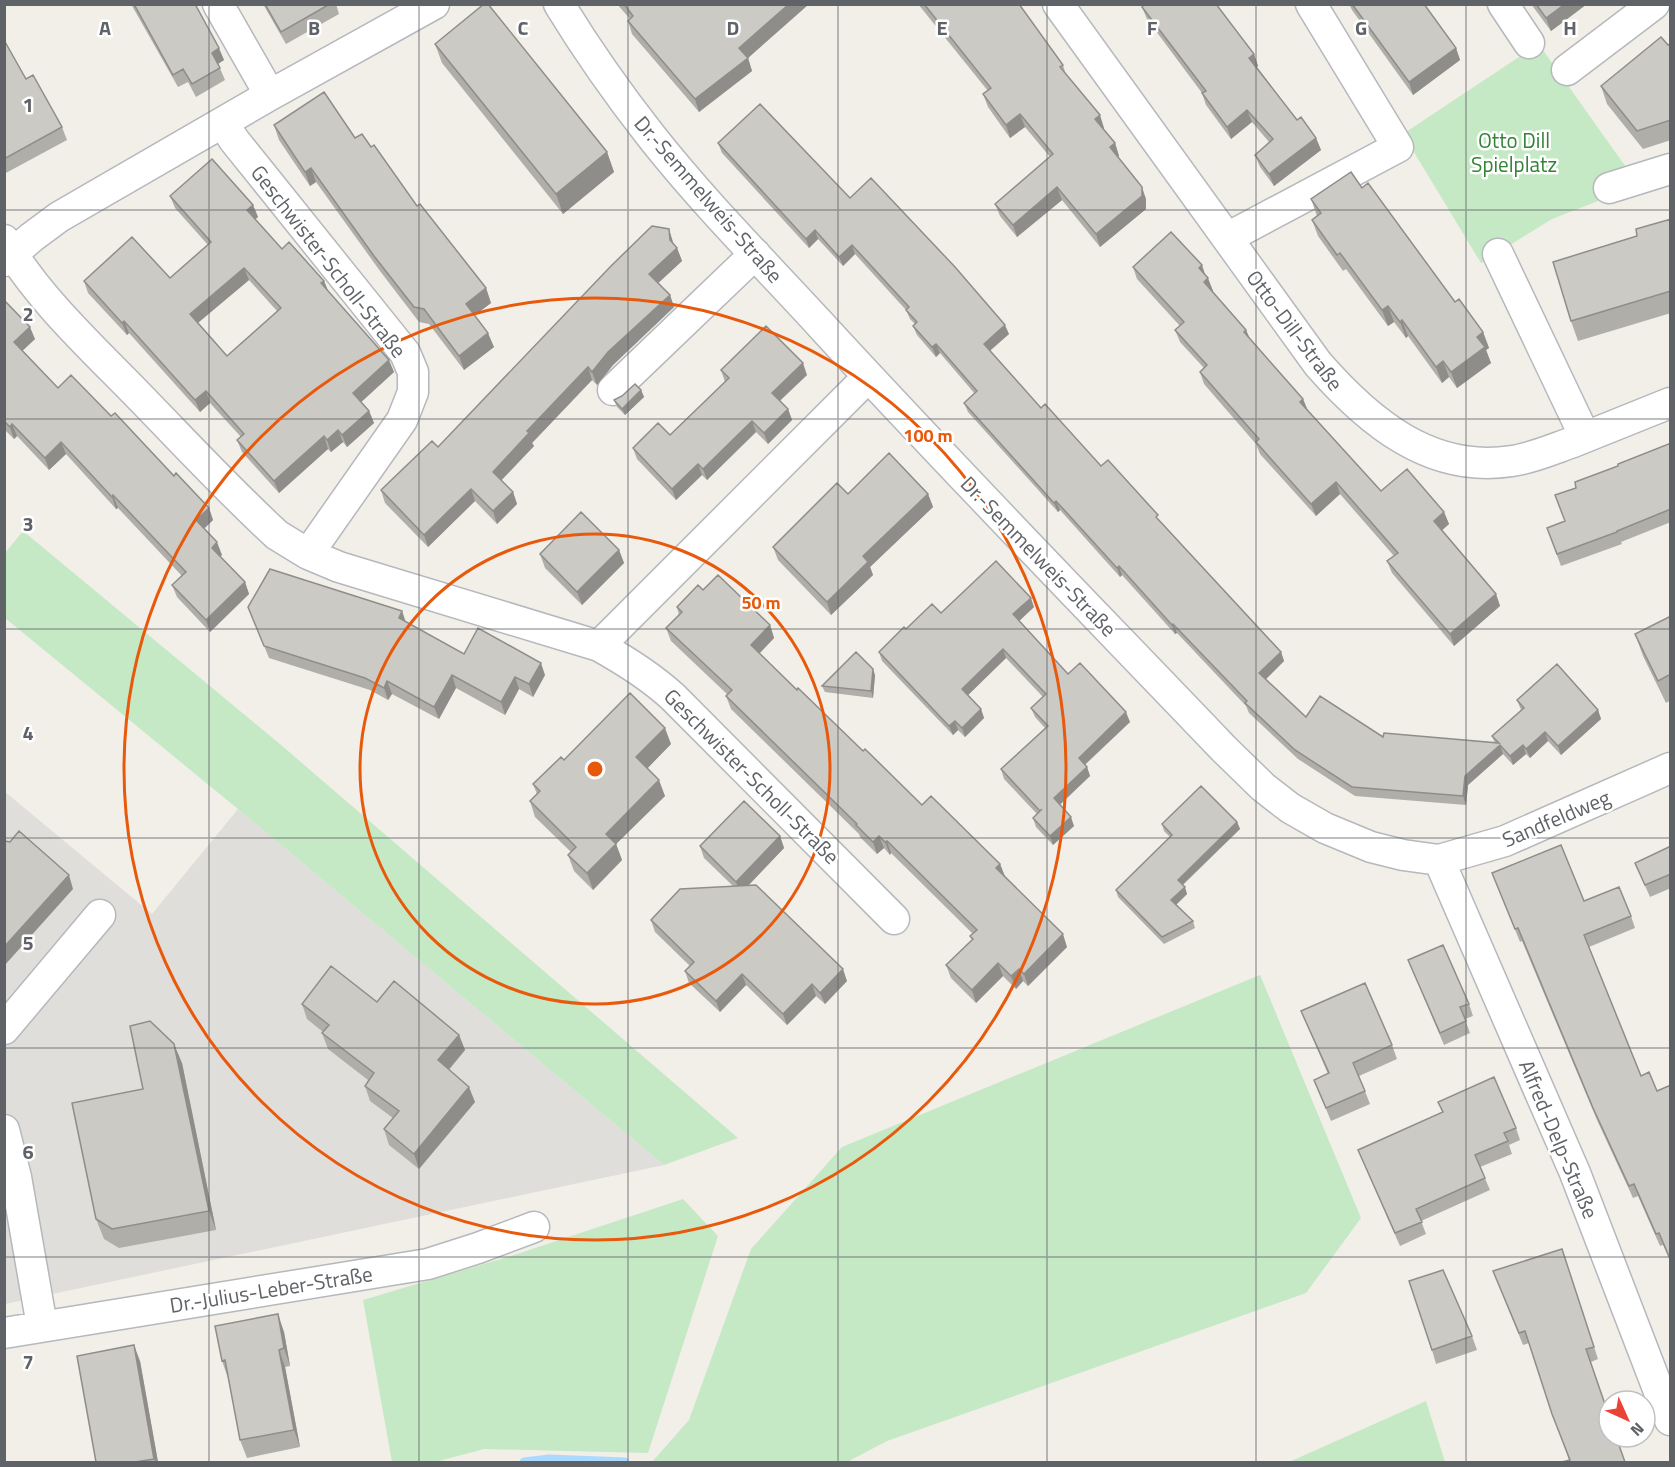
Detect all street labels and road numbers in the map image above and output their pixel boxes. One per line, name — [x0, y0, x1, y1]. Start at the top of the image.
street label: Dr.-Semmelweis-Straße — [627, 108, 791, 290]
street label: Geschwister-Scholl-Straße — [243, 158, 415, 364]
street label: Otto-Dill-Straße — [1239, 263, 1351, 397]
street label: Dr.-Semmelweis-Straße — [954, 468, 1124, 644]
street label: Geschwister-Scholl-Straße — [657, 681, 847, 871]
street label: Sandfeldweg — [1497, 781, 1615, 855]
street label: Alfred-Delp-Straße — [1511, 1055, 1607, 1223]
street label: Dr.-Julius-Leber-Straße — [167, 1257, 375, 1321]

